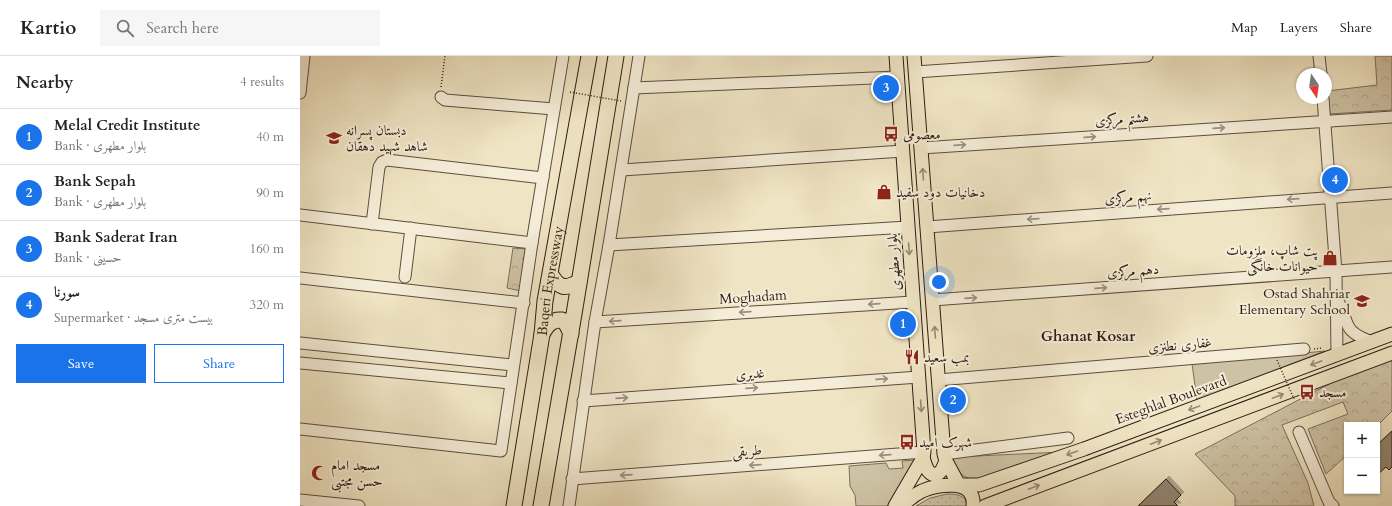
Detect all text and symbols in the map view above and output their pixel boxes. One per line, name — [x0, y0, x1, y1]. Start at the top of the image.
search box — [100, 10, 380, 46]
text: Kartio — [20, 15, 76, 41]
icon: search — [114, 17, 136, 39]
text: Search here — [146, 18, 219, 38]
text: Map — [1231, 18, 1258, 37]
text: Layers — [1280, 18, 1318, 37]
text: Share — [1340, 18, 1372, 37]
north arrow — [1296, 68, 1332, 104]
text: Nearby — [16, 71, 73, 94]
text: 4 results — [240, 73, 284, 91]
pin: 3 — [873, 73, 899, 103]
street label: هشتم مرکزی — [1094, 108, 1150, 134]
text: Melal Credit Institute — [54, 115, 200, 135]
place label: دبستان پسرانه شاهد شهید دهقان — [346, 121, 428, 156]
one-way arrow — [1212, 124, 1225, 131]
bus stop icon: معصومی — [882, 125, 900, 143]
place label: معصومی — [903, 125, 941, 144]
text: 1 — [26, 128, 32, 146]
text: 40 m — [256, 128, 284, 146]
school or university icon: دبستان پسرانه شاهد شهید دهقان — [325, 129, 343, 147]
one-way arrow — [1083, 133, 1096, 140]
text: Bank · بلوار مطهری — [54, 137, 146, 155]
one-way arrow — [953, 142, 966, 149]
pin: 4 — [1322, 165, 1348, 195]
one-way arrow — [919, 168, 927, 181]
text: Bank Sepah — [54, 171, 136, 191]
shop icon: دخانیات دود سفید — [875, 183, 893, 201]
place label: دخانیات دود سفید — [896, 183, 985, 202]
text: 2 — [26, 184, 32, 202]
text: 90 m — [256, 184, 284, 202]
street label: نهم مرکزی — [1104, 186, 1152, 212]
text: Bank · بلوار مطهری — [54, 193, 146, 211]
one-way arrow — [1287, 196, 1300, 203]
one-way arrow — [1157, 206, 1170, 213]
one-way arrow — [1027, 215, 1040, 222]
street label: Baqeri Expressway — [532, 224, 568, 337]
text: Bank Saderat Iran — [54, 227, 178, 247]
street label: بلوار مطهری — [883, 232, 905, 291]
text: 3 — [26, 240, 32, 258]
text: 160 m — [250, 240, 284, 258]
place label: پت شاپ، ملزومات حیوانات خانگی — [1226, 241, 1318, 276]
one-way arrow — [906, 242, 913, 255]
text: Bank · حسینی — [54, 249, 122, 267]
shop icon: پت شاپ، ملزومات حیوانات خانگی — [1321, 249, 1339, 267]
street label: دهم مرکزی — [1106, 260, 1160, 286]
your location — [929, 272, 949, 292]
text: سورنا — [54, 282, 80, 302]
place label: Ostad Shahriar Elementary School — [1239, 284, 1351, 319]
street label: Moghadam — [719, 285, 788, 309]
one-way arrow — [1094, 285, 1107, 292]
school or university icon: Ostad Shahriar Elementary School — [1353, 292, 1371, 310]
one-way arrow — [964, 294, 977, 301]
text: 4 — [26, 296, 32, 314]
text: 320 m — [250, 296, 284, 314]
one-way arrow — [868, 301, 881, 308]
text: Supermarket · بیست متری مسجد — [54, 309, 214, 327]
one-way arrow — [739, 309, 752, 316]
pin: 1 — [890, 309, 916, 339]
one-way arrow — [609, 317, 622, 324]
one-way arrow — [931, 326, 938, 339]
district label: Ghanat Kosar — [1041, 326, 1136, 346]
street label: غفاری نطنزی — [1147, 333, 1213, 357]
button: Save — [16, 344, 146, 383]
button: Share — [154, 344, 284, 383]
restaurant icon: بمب سعید — [903, 348, 921, 366]
place label: بمب سعید — [924, 348, 969, 367]
one-way arrow — [1311, 359, 1323, 367]
street label: غدیری — [735, 363, 765, 385]
street label: Esteghlal Boulevard — [1113, 371, 1230, 429]
one-way arrow — [875, 376, 888, 383]
bus stop icon: مسجد — [1298, 383, 1316, 401]
place label: مسجد — [1319, 383, 1346, 402]
one-way arrow — [745, 385, 758, 392]
pin: 2 — [940, 385, 966, 415]
one-way arrow — [1271, 392, 1283, 400]
one-way arrow — [615, 394, 628, 401]
one-way arrow — [917, 399, 924, 412]
one-way arrow — [1189, 405, 1201, 413]
map controls — [1344, 422, 1380, 494]
button: + — [1344, 422, 1380, 458]
bus stop icon: شهرک امید — [898, 433, 916, 451]
place label: شهرک امید — [919, 433, 972, 452]
one-way arrow — [1149, 437, 1161, 445]
street label: طریقی — [731, 440, 763, 463]
one-way arrow — [1066, 450, 1079, 457]
one-way arrow — [879, 452, 892, 459]
place label: مسجد امام حسن مجتبی — [331, 456, 383, 493]
button: − — [1344, 458, 1380, 494]
one-way arrow — [749, 461, 762, 468]
mosque icon: مسجد امام حسن مجتبی — [310, 464, 328, 482]
one-way arrow — [620, 471, 633, 478]
one-way arrow — [1028, 483, 1040, 491]

